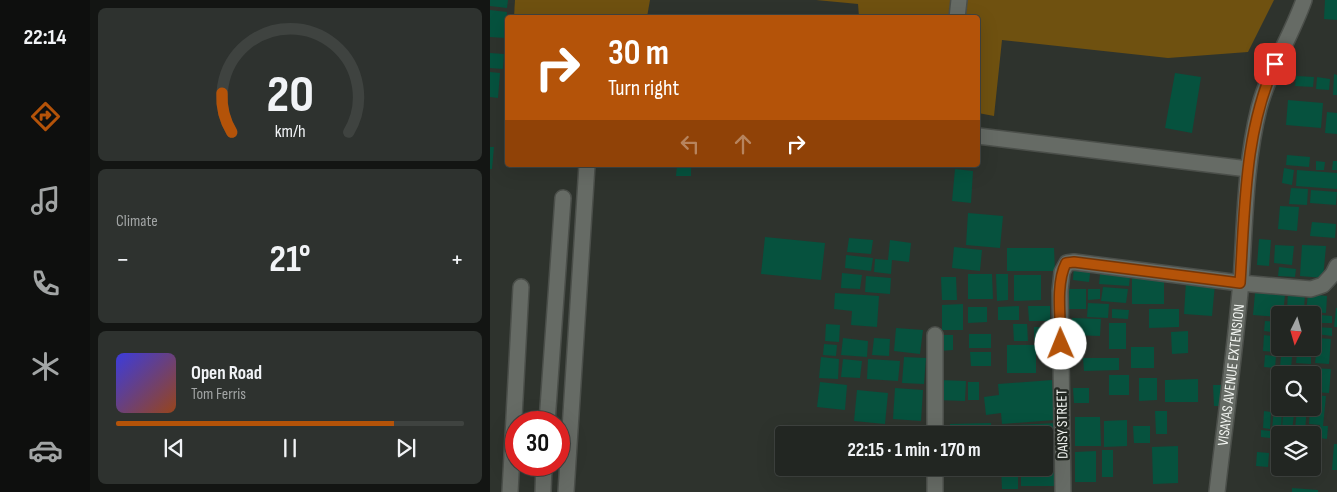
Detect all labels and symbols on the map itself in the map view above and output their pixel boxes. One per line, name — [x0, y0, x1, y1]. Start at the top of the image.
pin — [1254, 43, 1296, 85]
street label: VISAYAS AVENUE EXTENSION — [1214, 303, 1249, 447]
north arrow — [1271, 306, 1321, 356]
position arrow — [1034, 317, 1086, 369]
street label: DAISY STREET — [1052, 389, 1073, 459]
speed limit sign: 30 — [505, 411, 570, 476]

